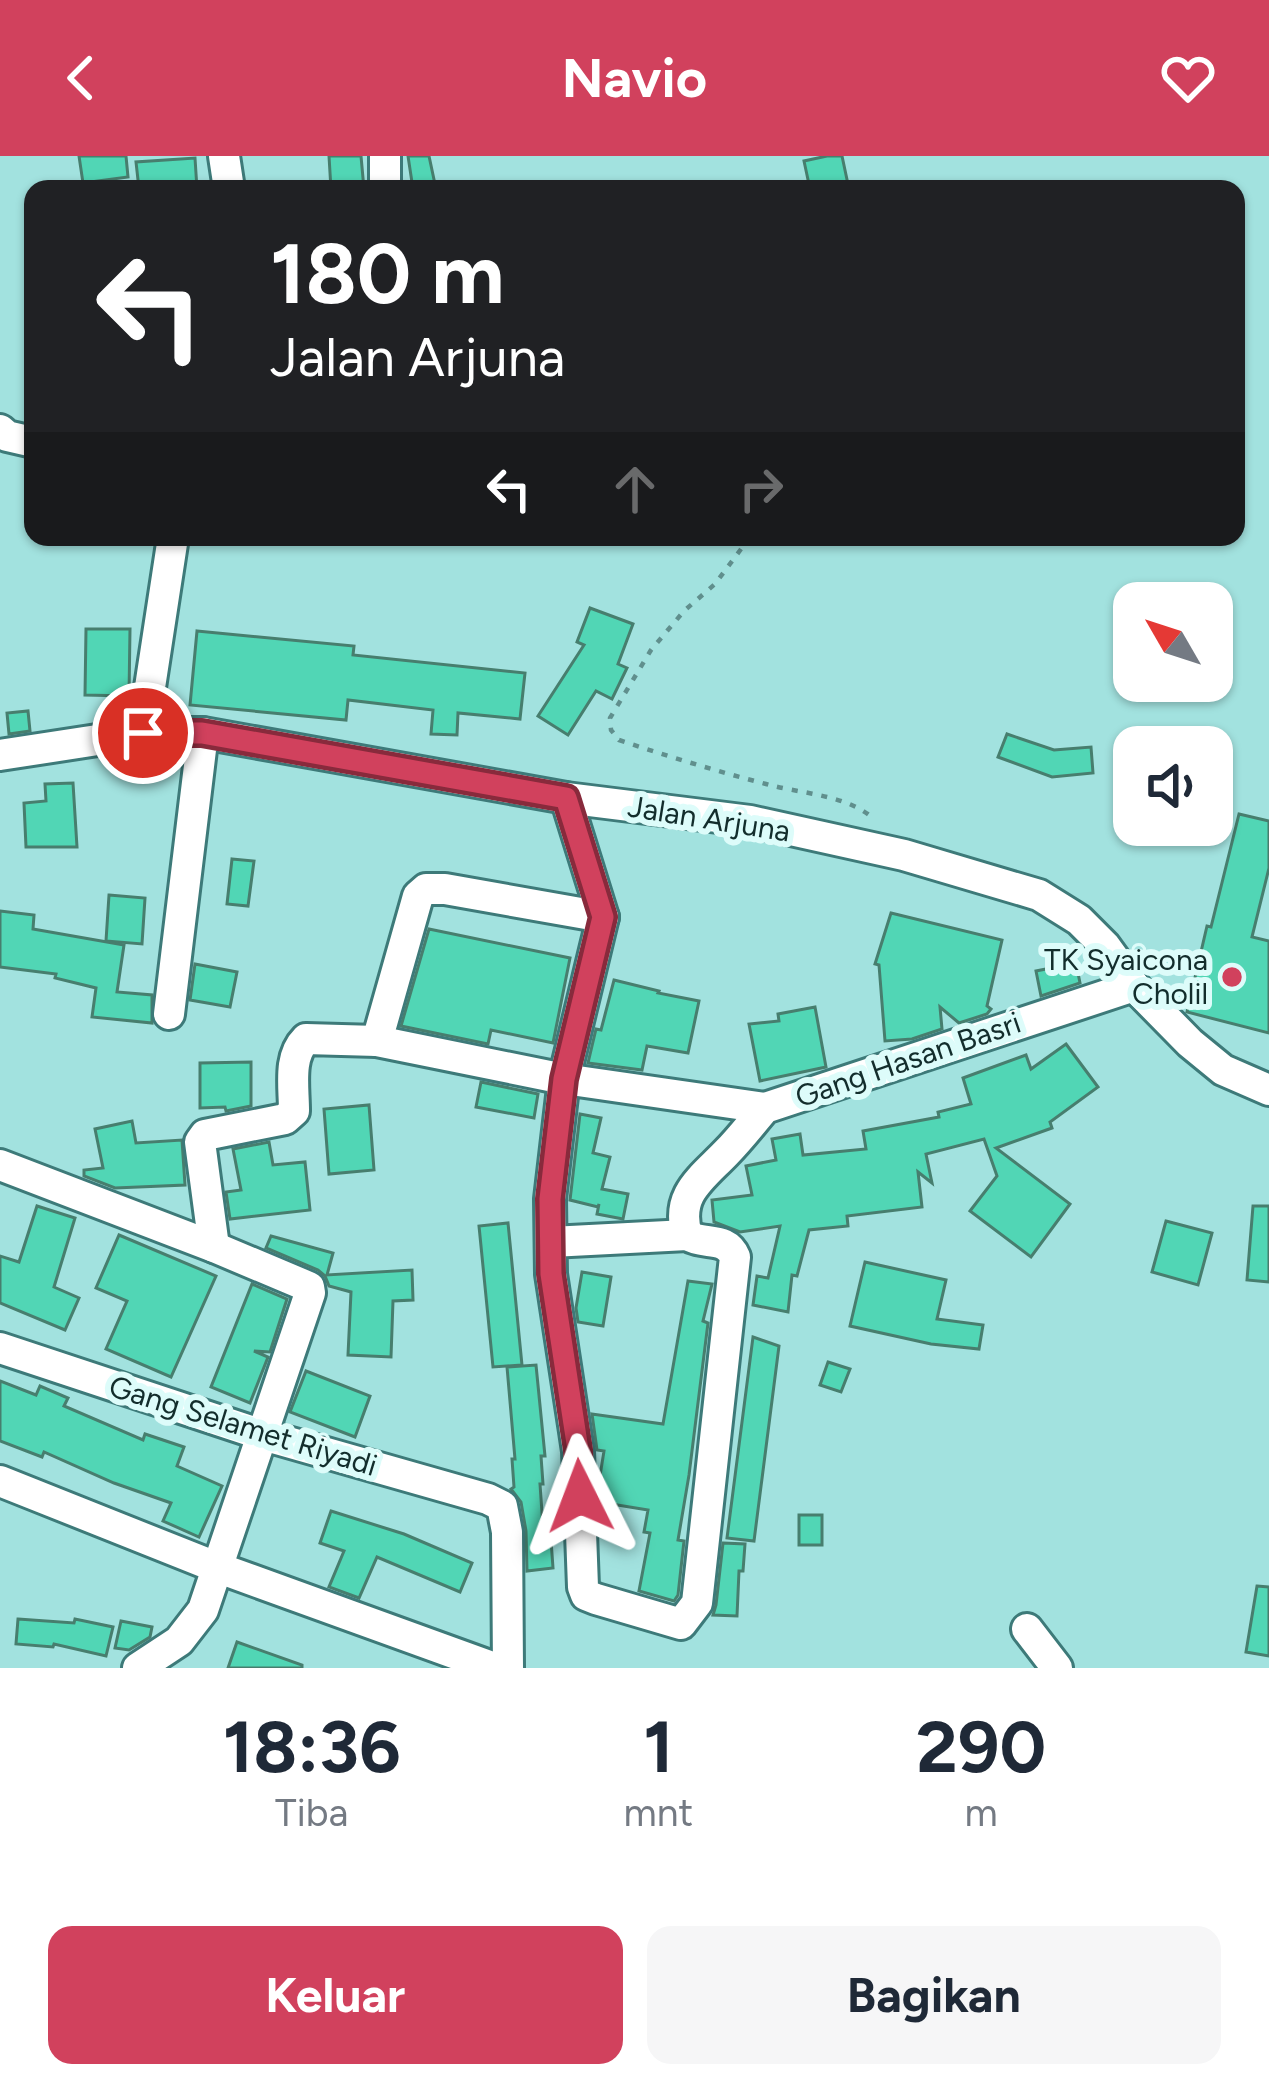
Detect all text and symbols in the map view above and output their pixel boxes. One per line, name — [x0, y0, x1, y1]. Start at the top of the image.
icon: back — [48, 45, 114, 111]
icon: heart — [1155, 45, 1221, 111]
text: Navio — [562, 46, 707, 111]
text: 180 m — [270, 223, 505, 324]
icon: left — [72, 228, 228, 384]
text: Jalan Arjuna — [270, 325, 565, 390]
icon: left — [476, 456, 542, 522]
icon: ahead — [602, 456, 668, 522]
icon: right — [728, 456, 794, 522]
north arrow — [1113, 582, 1233, 702]
map controls — [1113, 582, 1233, 846]
pin — [92, 682, 194, 784]
icon: arrive — [110, 700, 176, 766]
button: sound — [1113, 726, 1233, 846]
street label: Jalan Arjuna — [625, 787, 793, 850]
place label: TK Syaicona Cholil — [1044, 941, 1208, 1012]
marker: TK Syaicona Cholil — [1219, 964, 1245, 990]
street label: Gang Hasan Basri — [790, 1004, 1025, 1115]
street label: Gang Selamet Riyadi — [105, 1367, 382, 1484]
position arrow — [517, 1433, 643, 1559]
text: 18:36 — [223, 1704, 401, 1790]
text: 1 — [643, 1704, 674, 1790]
text: 290 — [916, 1704, 1046, 1790]
text: Tiba — [275, 1789, 348, 1836]
text: mnt — [624, 1789, 693, 1836]
text: m — [965, 1789, 998, 1836]
button: Keluar — [48, 1926, 623, 2064]
button: Bagikan — [647, 1926, 1221, 2064]

